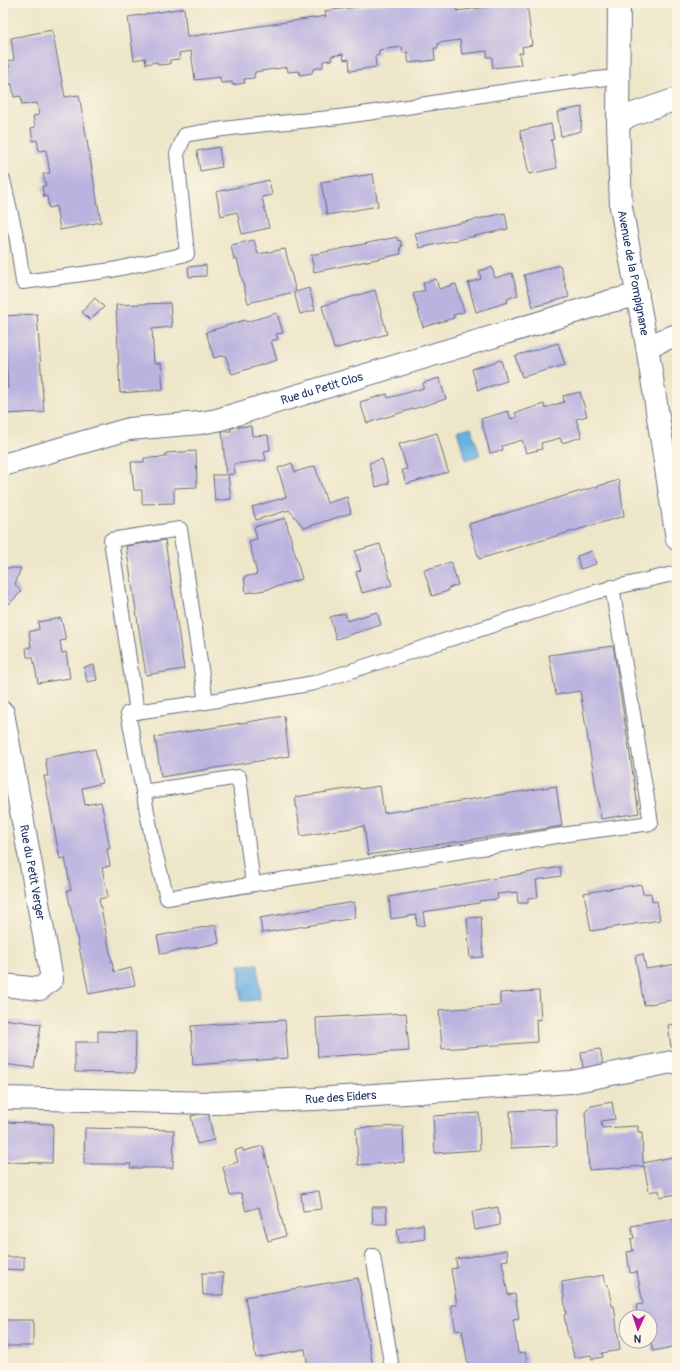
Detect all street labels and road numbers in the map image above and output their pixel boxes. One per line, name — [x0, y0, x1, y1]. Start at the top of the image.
street label: Avenue de la Pompignane — [614, 209, 652, 337]
street label: Rue du Petit Clos — [279, 369, 365, 408]
street label: Rue du Petit Verger — [16, 823, 49, 922]
street label: Rue des Eiders — [305, 1087, 378, 1107]

